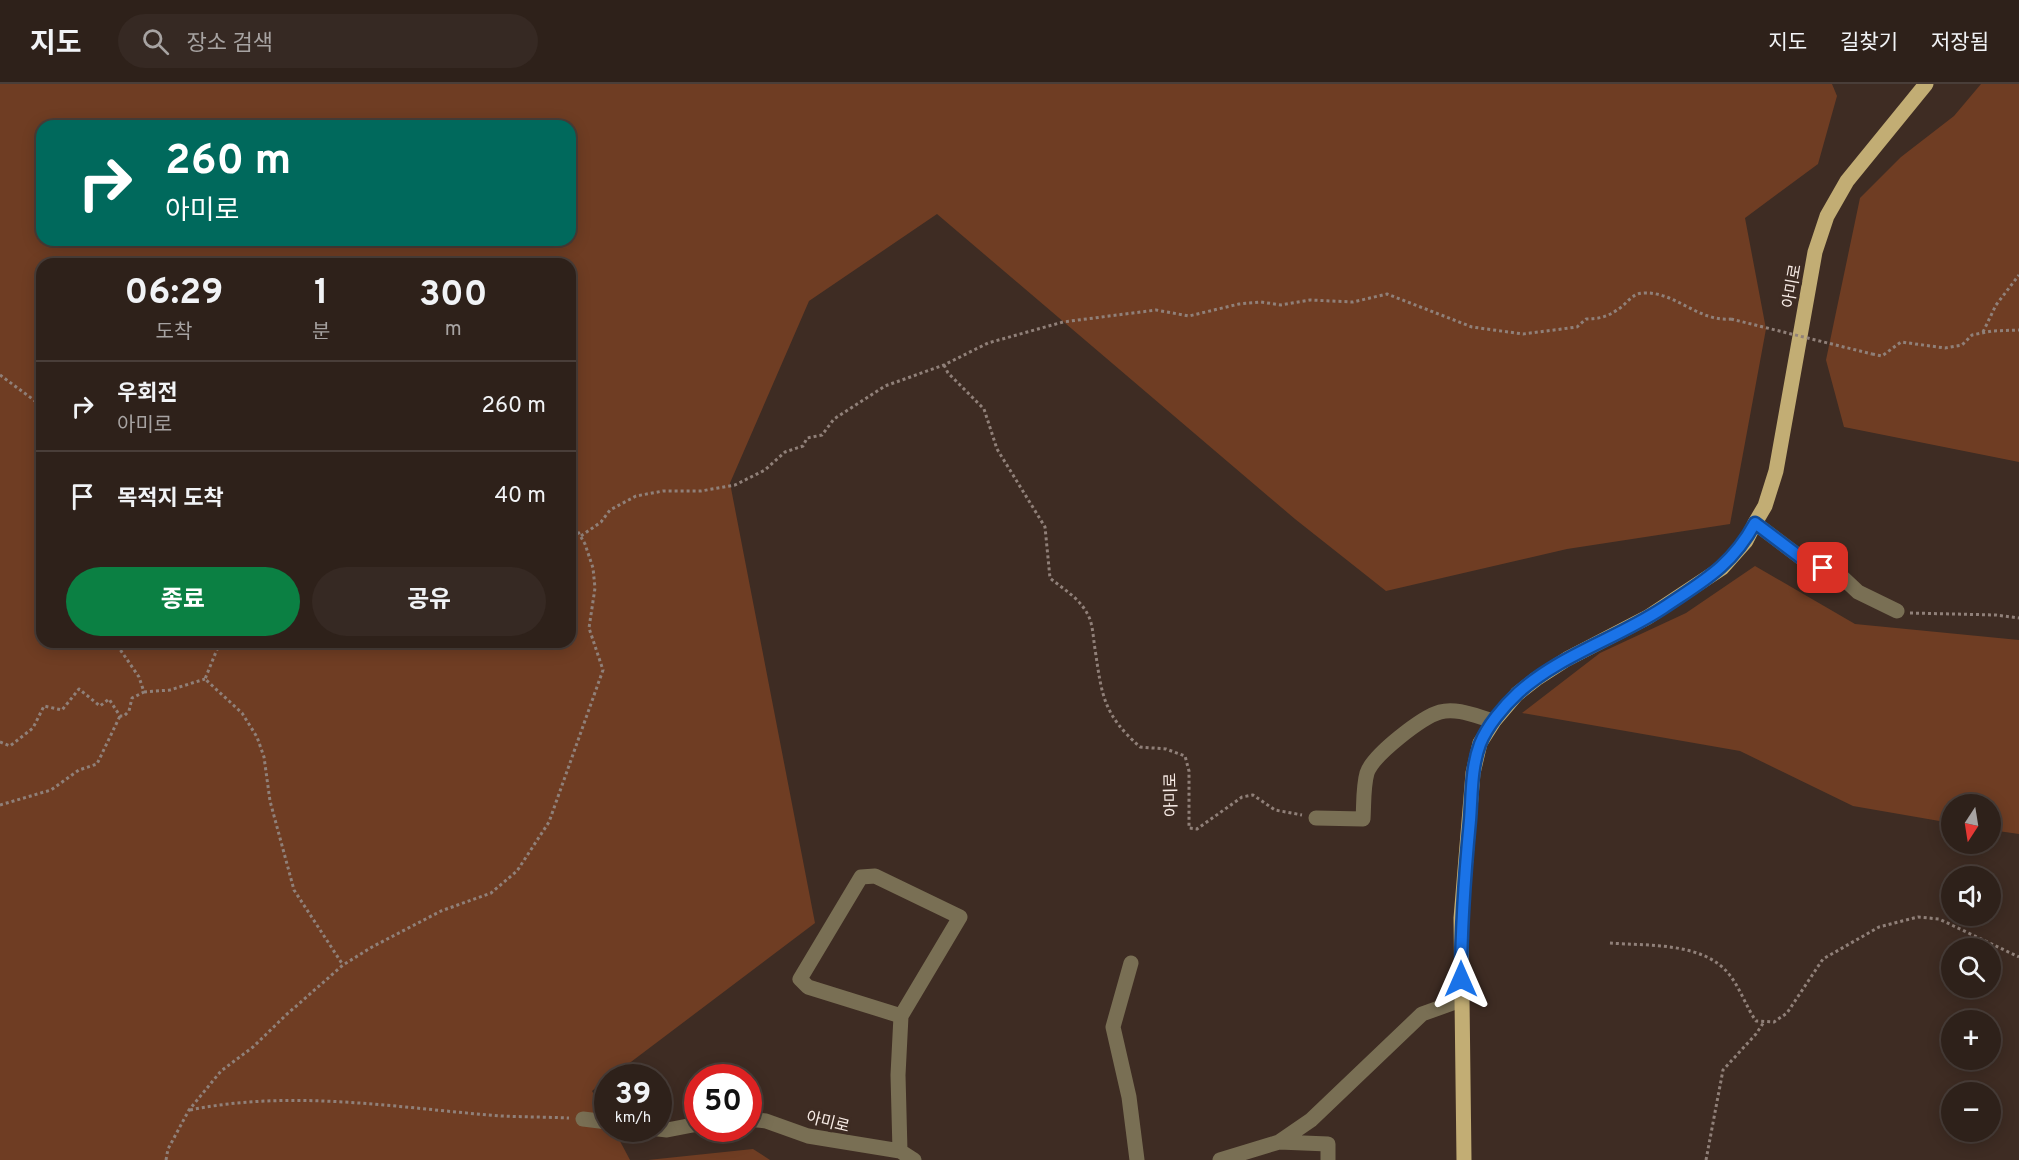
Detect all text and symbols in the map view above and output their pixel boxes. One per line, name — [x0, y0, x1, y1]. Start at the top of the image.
search box — [118, 14, 538, 68]
icon: search — [139, 25, 172, 58]
text: 지도 — [30, 27, 82, 63]
text: 지도 — [1768, 30, 1807, 57]
text: 길찾기 — [1840, 30, 1898, 57]
text: 저장됨 — [1931, 30, 1989, 57]
text: 장소 검색 — [187, 31, 273, 58]
text: 260 m — [165, 136, 291, 189]
icon: right — [66, 144, 144, 222]
text: 아미로 — [165, 195, 240, 229]
street label: 아미로 — [1779, 263, 1807, 310]
text: 06:29 — [125, 271, 223, 317]
text: 1 — [314, 271, 328, 317]
text: 300 — [419, 273, 487, 319]
text: m — [445, 317, 462, 343]
text: 도착 — [156, 320, 192, 346]
text: 분 — [312, 320, 330, 346]
text: 우회전 — [117, 381, 178, 408]
icon: right — [66, 390, 99, 423]
text: 260 m — [481, 393, 546, 420]
text: 아미로 — [117, 413, 172, 439]
icon: arrive — [66, 480, 99, 513]
text: 40 m — [494, 483, 546, 510]
text: 목적지 도착 — [117, 486, 224, 513]
pin — [1797, 542, 1848, 593]
icon: arrive — [1806, 551, 1839, 584]
button: 종료 — [66, 567, 300, 636]
button: 공유 — [312, 567, 546, 636]
street label: 아미로 — [1162, 772, 1182, 817]
north arrow — [1941, 794, 2001, 854]
map controls — [1941, 794, 2001, 1142]
button: sound — [1941, 866, 2001, 926]
button: search — [1941, 938, 2001, 998]
position arrow — [1429, 947, 1493, 1011]
button: + — [1941, 1010, 2001, 1070]
speed limit sign: 50 — [684, 1064, 762, 1142]
text: 39 — [615, 1077, 651, 1114]
button: − — [1941, 1082, 2001, 1142]
street label: 아미로 — [804, 1108, 852, 1138]
text: km/h — [615, 1109, 651, 1128]

